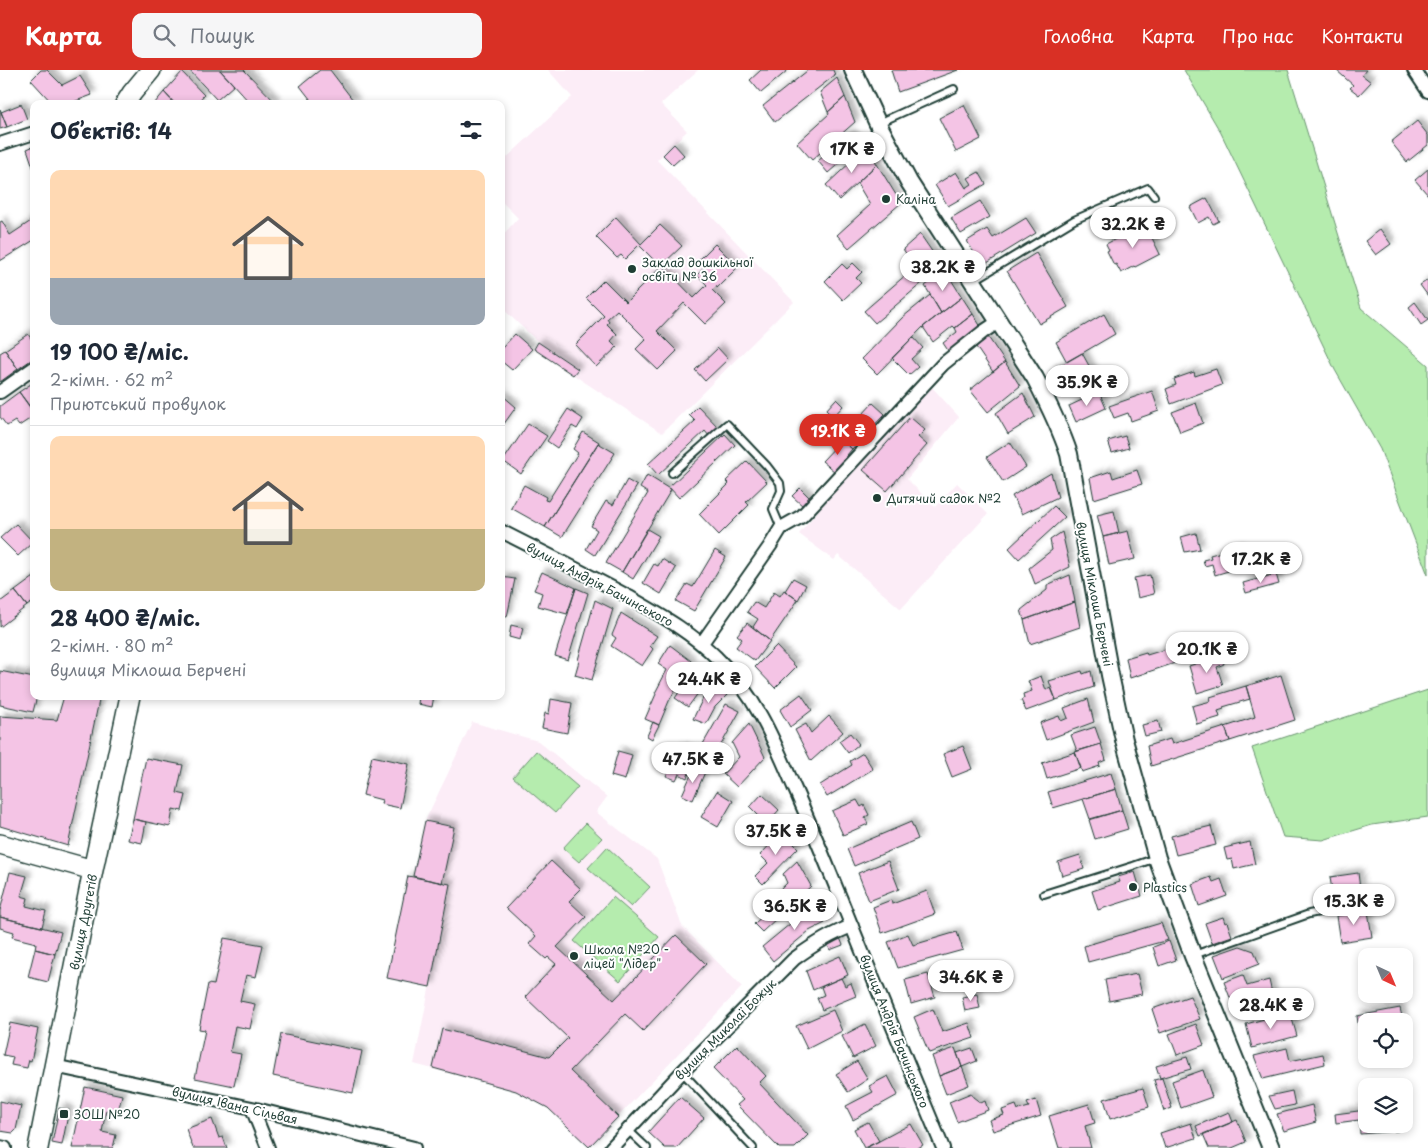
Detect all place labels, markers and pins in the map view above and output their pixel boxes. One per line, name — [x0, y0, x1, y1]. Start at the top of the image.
pin: 17K ₴ — [817, 132, 887, 174]
place label: Калiна — [896, 190, 936, 208]
marker: Калiна — [880, 193, 892, 205]
pin: 32.2K ₴ — [1087, 206, 1179, 249]
pin: 38.2K ₴ — [897, 250, 989, 292]
place label: Заклад дошкільної освіти № 36 — [642, 253, 754, 285]
marker: Заклад дошкільної освіти № 36 — [626, 263, 638, 275]
pin: 35.9K ₴ — [1041, 364, 1133, 407]
pin: 19.1K ₴ — [792, 414, 884, 456]
place label: Дитячий садок №2 — [886, 489, 1001, 507]
marker: Дитячий садок №2 — [871, 492, 883, 504]
pin: 17.2K ₴ — [1215, 542, 1307, 584]
pin: 20.1K ₴ — [1161, 632, 1253, 674]
pin: 24.4K ₴ — [663, 662, 755, 704]
pin: 47.5K ₴ — [647, 742, 739, 784]
pin: 37.5K ₴ — [730, 814, 822, 856]
place label: Plastics — [1143, 878, 1187, 896]
marker: Plastics — [1127, 881, 1139, 893]
pin: 15.3K ₴ — [1308, 884, 1400, 926]
pin: 36.5K ₴ — [749, 888, 841, 931]
place label: Школа №20 - ліцей "Лідер" — [583, 940, 669, 972]
marker: Школа №20 - ліцей "Лідер" — [568, 950, 580, 962]
pin: 34.6K ₴ — [925, 960, 1017, 1002]
pin: 28.4K ₴ — [1225, 988, 1317, 1030]
place label: ЗОШ №20 — [74, 1105, 140, 1123]
marker: ЗОШ №20 — [58, 1108, 70, 1120]

